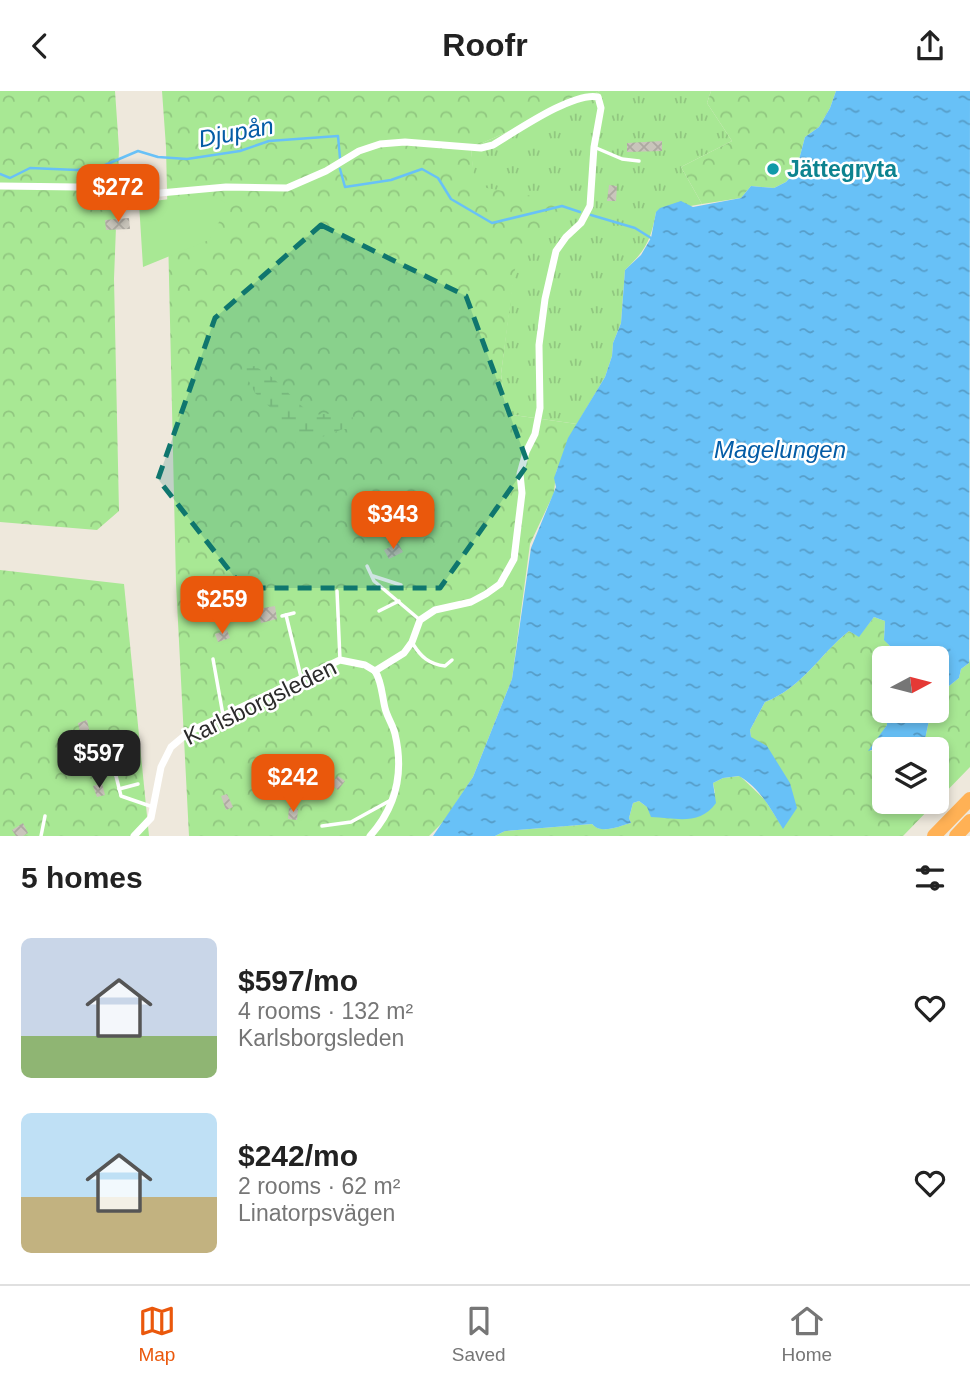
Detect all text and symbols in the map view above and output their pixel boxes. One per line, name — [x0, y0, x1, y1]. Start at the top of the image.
icon: back — [21, 27, 59, 65]
text: Roofr — [442, 27, 528, 63]
icon: share — [911, 27, 949, 65]
water label: Djupån — [196, 111, 276, 153]
place label: Jättegryta — [787, 156, 897, 182]
marker: Jättegryta — [765, 161, 781, 177]
pin: $272 — [77, 165, 159, 224]
text: $272 — [92, 174, 144, 200]
water label: Magelungen — [714, 436, 846, 463]
pin: $343 — [352, 491, 434, 551]
text: $343 — [367, 501, 419, 527]
pin: $259 — [181, 577, 263, 636]
text: $259 — [196, 586, 248, 612]
north arrow — [872, 646, 948, 723]
map controls — [872, 646, 949, 814]
street label: Karlsborgsleden — [180, 654, 340, 750]
pin: $597 — [58, 731, 140, 790]
button: layers — [872, 737, 949, 814]
text: $597 — [73, 740, 125, 766]
pin: $242 — [252, 755, 334, 814]
text: $242 — [267, 764, 319, 790]
icon: filters — [911, 859, 949, 897]
text: 5 homes — [21, 861, 143, 894]
text: $597/mo — [238, 964, 358, 997]
icon: home — [77, 966, 161, 1050]
icon: heart — [911, 989, 949, 1027]
text: 4 rooms · 132 m² — [238, 998, 413, 1024]
text: Karlsborgsleden — [238, 1025, 404, 1051]
text: $242/mo — [238, 1139, 358, 1172]
icon: home — [77, 1141, 161, 1225]
icon: heart — [911, 1164, 949, 1202]
text: 2 rooms · 62 m² — [238, 1173, 400, 1199]
text: Linatorpsvägen — [238, 1200, 395, 1226]
tab: Map — [138, 1302, 176, 1366]
tab: Saved — [452, 1302, 506, 1366]
tab: Home — [781, 1302, 832, 1366]

